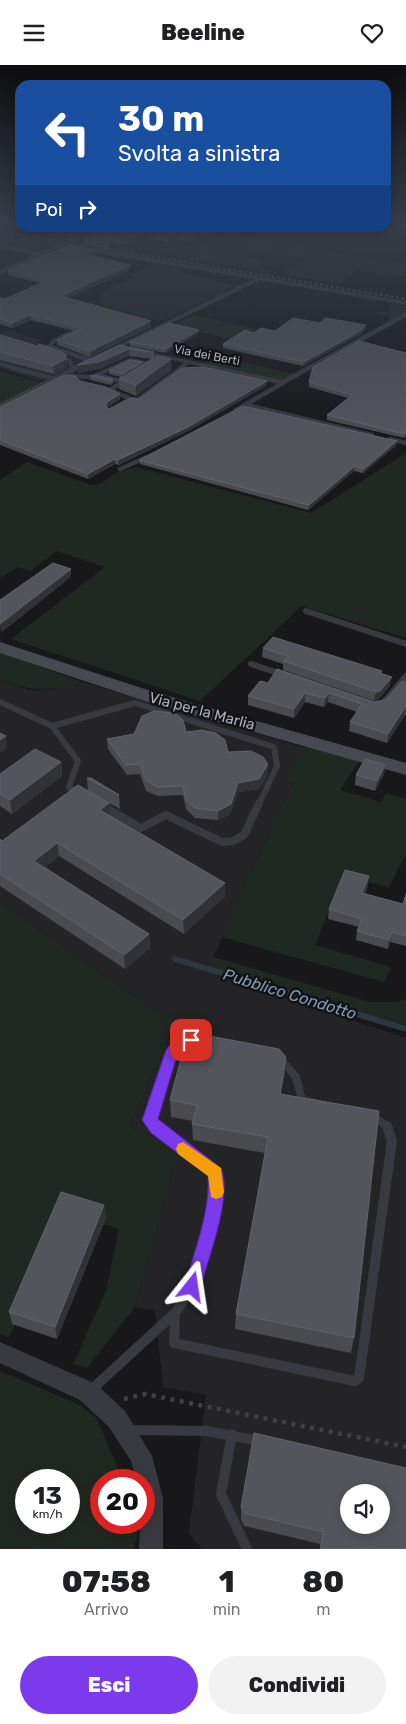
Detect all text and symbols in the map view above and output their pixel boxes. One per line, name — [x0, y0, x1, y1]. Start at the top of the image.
icon: menu — [20, 19, 48, 47]
text: Beeline — [161, 19, 245, 46]
icon: heart — [358, 19, 386, 47]
text: 30 m — [118, 98, 204, 140]
icon: left — [35, 100, 100, 165]
text: Svolta a sinistra — [118, 140, 280, 167]
icon: right — [73, 195, 101, 223]
text: Poi — [35, 198, 63, 221]
street label: Via dei Berti — [173, 342, 241, 368]
street label: Via per la Marlia — [147, 688, 257, 734]
water label: Pubblico Condotto — [221, 965, 359, 1023]
pin — [170, 1019, 212, 1061]
icon: arrive — [177, 1026, 205, 1054]
position arrow — [165, 1260, 217, 1312]
speed limit sign: 20 — [90, 1469, 155, 1534]
text: 13 — [33, 1481, 62, 1510]
map controls — [340, 1484, 390, 1534]
button: sound — [340, 1484, 390, 1534]
text: km/h — [33, 1507, 62, 1521]
text: 07:58 — [62, 1564, 151, 1600]
text: 1 — [219, 1564, 235, 1600]
text: 80 — [302, 1564, 344, 1600]
text: Arrivo — [84, 1600, 129, 1619]
text: min — [213, 1600, 241, 1619]
text: m — [316, 1600, 330, 1619]
button: Esci — [20, 1656, 198, 1714]
button: Condividi — [208, 1656, 386, 1714]

